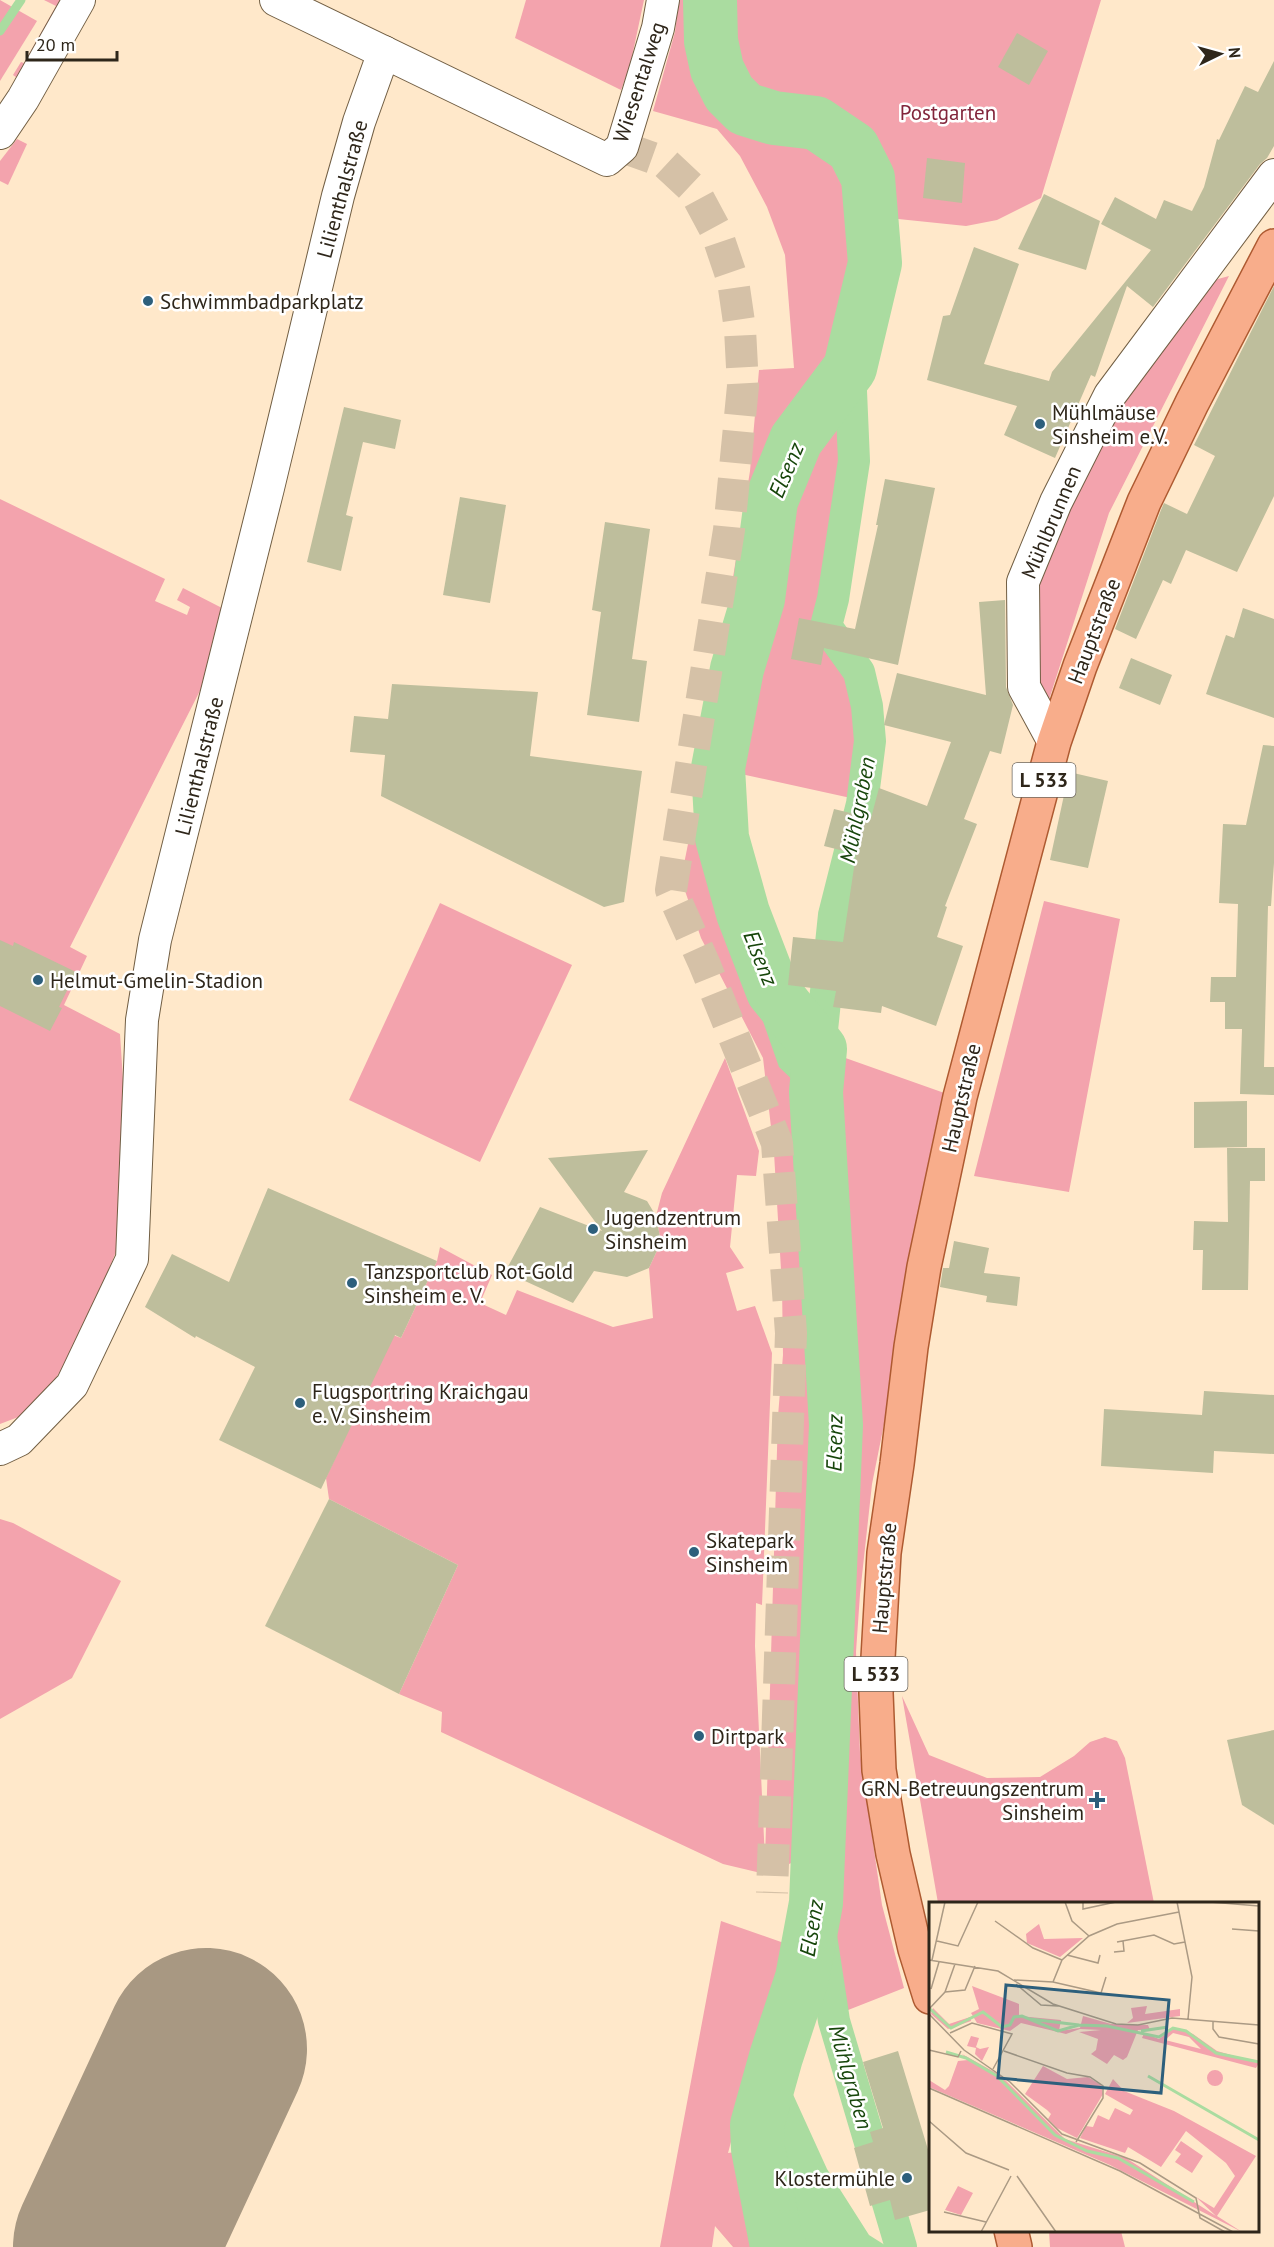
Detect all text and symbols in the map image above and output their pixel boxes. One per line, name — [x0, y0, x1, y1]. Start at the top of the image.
street label: Wiesentalweg — [607, 18, 671, 146]
scale bar — [27, 24, 117, 62]
north arrow — [1190, 24, 1250, 84]
text: 20 m — [36, 33, 75, 56]
text: N — [1225, 47, 1245, 59]
park label: Postgarten — [900, 99, 996, 126]
street label: Lilienthalstraße — [311, 117, 373, 261]
place label: Schwimmbadparkplatz — [160, 288, 364, 315]
marker: Schwimmbadparkplatz — [141, 294, 155, 308]
place label: Mühlmäuse Sinsheim e.V. — [1052, 399, 1168, 450]
marker: Mühlmäuse Sinsheim e.V. — [1033, 417, 1047, 431]
water label: Elsenz — [762, 438, 810, 502]
street label: Mühlbrunnen — [1015, 461, 1087, 583]
street label: Hauptstraße — [1062, 574, 1126, 688]
street label: Lilienthalstraße — [169, 694, 229, 838]
water label: Mühlgraben — [833, 755, 881, 865]
road number: L 533 — [1012, 763, 1076, 797]
water label: Elsenz — [737, 926, 785, 990]
place label: Helmut-Gmelin-Stadion — [50, 967, 263, 994]
marker: Helmut-Gmelin-Stadion — [31, 973, 45, 987]
street label: Hauptstraße — [935, 1041, 987, 1155]
place label: Jugendzentrum Sinsheim — [604, 1204, 741, 1255]
marker: Jugendzentrum Sinsheim — [586, 1222, 600, 1236]
place label: Tanzsportclub Rot-Gold Sinsheim e. V. — [364, 1258, 573, 1309]
marker: Tanzsportclub Rot-Gold Sinsheim e. V. — [345, 1276, 359, 1290]
place label: Flugsportring Kraichgau e. V. Sinsheim — [312, 1378, 528, 1429]
marker: Flugsportring Kraichgau e. V. Sinsheim — [293, 1396, 307, 1410]
water label: Elsenz — [820, 1414, 849, 1472]
street label: Hauptstraße — [866, 1522, 902, 1634]
place label: Skatepark Sinsheim — [706, 1527, 794, 1578]
marker: Skatepark Sinsheim — [687, 1545, 701, 1559]
road number: L 533 — [844, 1657, 908, 1691]
place label: Dirtpark — [711, 1723, 784, 1750]
marker: Dirtpark — [692, 1729, 706, 1743]
place label: GRN-Betreuungszentrum Sinsheim — [861, 1775, 1084, 1826]
marker: GRN-Betreuungszentrum Sinsheim — [1088, 1791, 1106, 1809]
water label: Elsenz — [793, 1897, 829, 1958]
inset map — [929, 1902, 1259, 2232]
water label: Mühlgraben — [823, 2021, 879, 2133]
place label: Klostermühle — [775, 2165, 895, 2192]
marker: Klostermühle — [900, 2171, 914, 2185]

